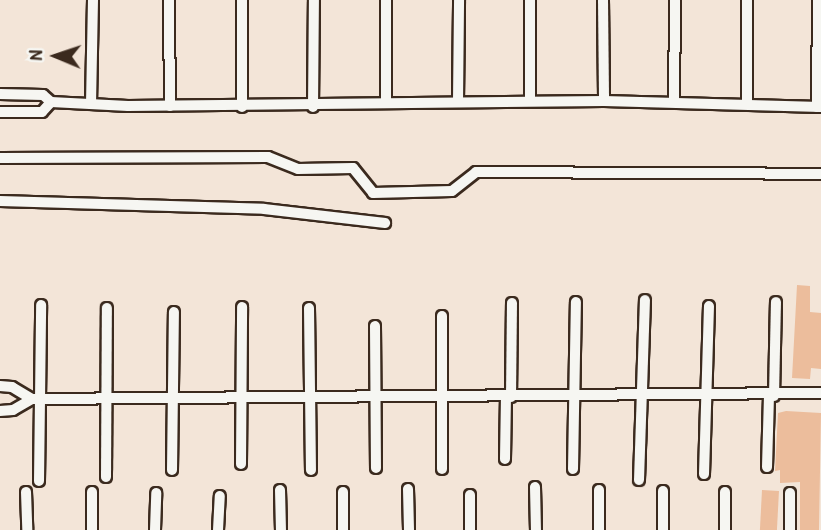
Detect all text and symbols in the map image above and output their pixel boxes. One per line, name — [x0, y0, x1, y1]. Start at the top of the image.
north arrow — [21, 21, 91, 91]
text: N — [22, 50, 48, 61]

